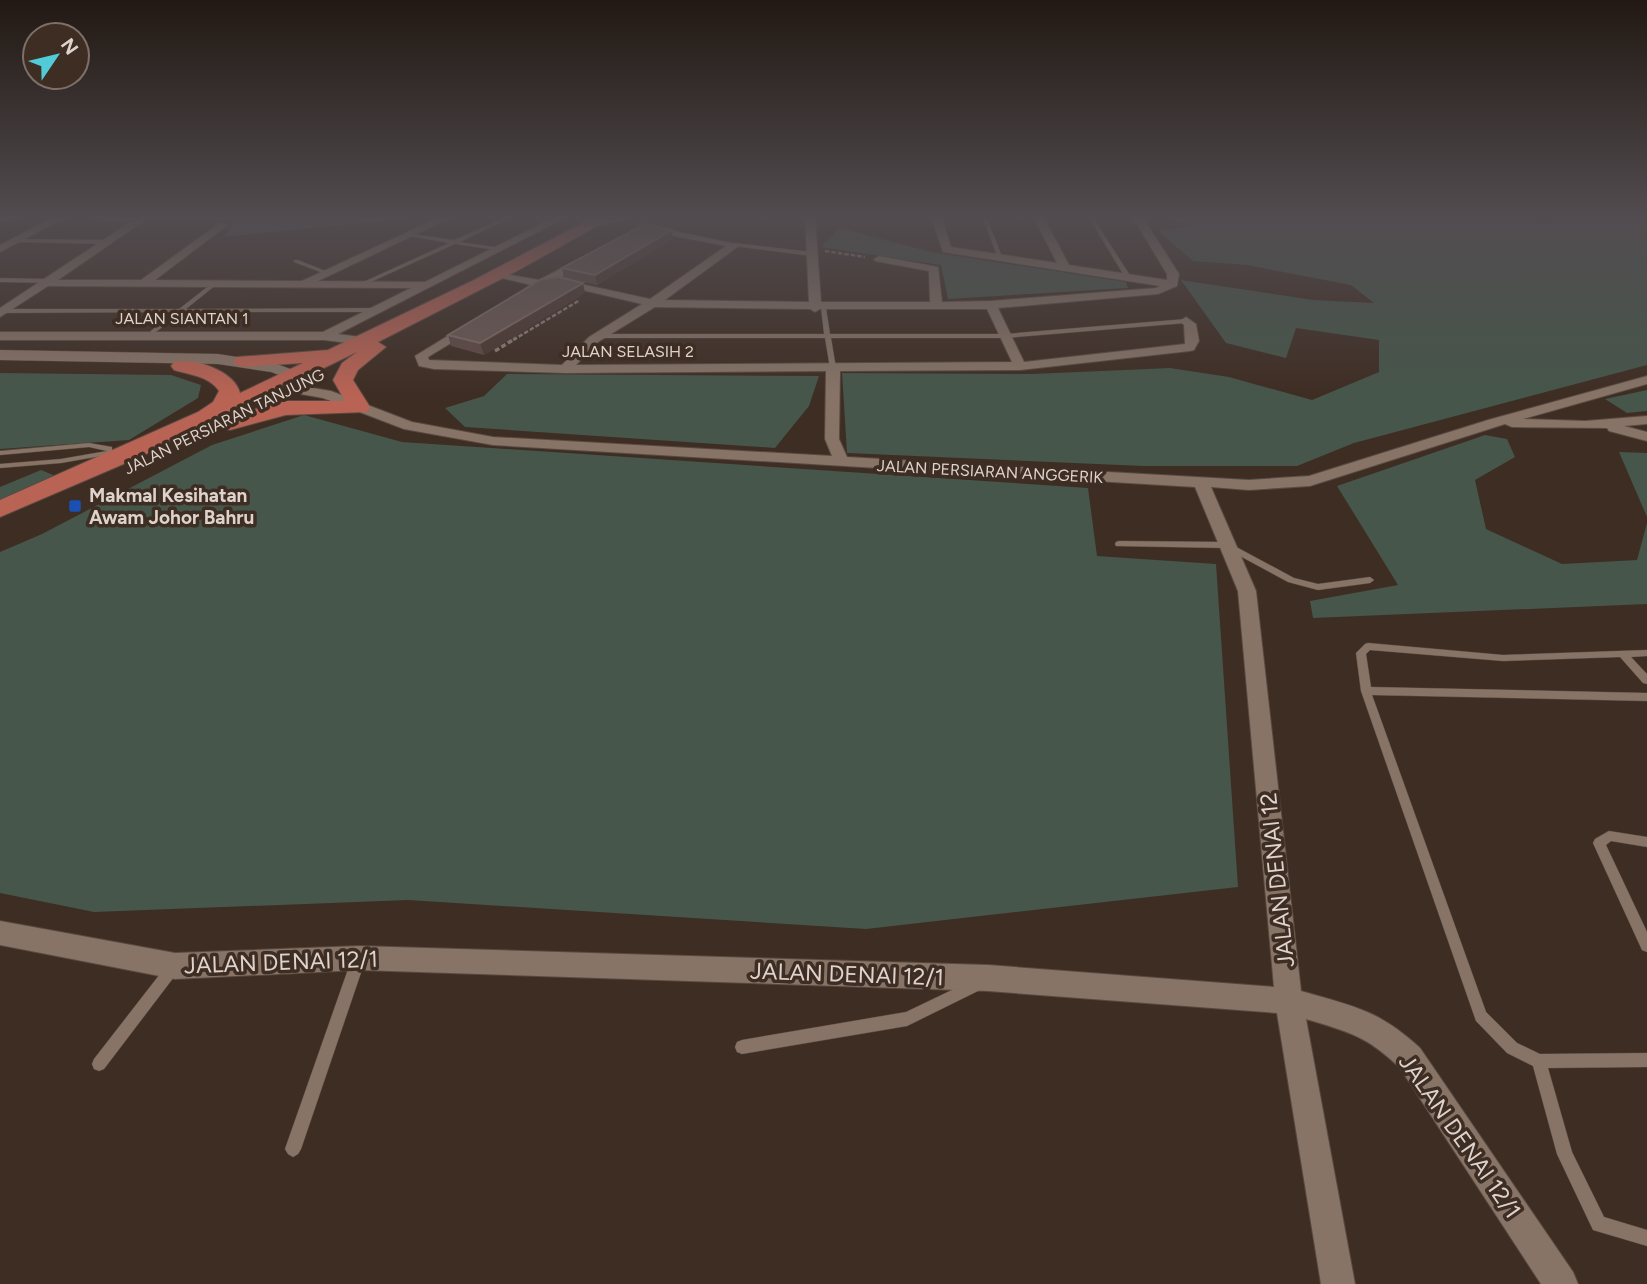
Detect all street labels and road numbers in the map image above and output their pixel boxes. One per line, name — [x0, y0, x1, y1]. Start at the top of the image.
street label: JALAN SIANTAN 1 — [115, 309, 249, 328]
street label: JALAN SELASIH 2 — [562, 342, 694, 361]
street label: JALAN PERSIARAN TANJUNG — [121, 365, 328, 478]
street label: JALAN PERSIARAN ANGGERIK — [876, 456, 1104, 487]
street label: JALAN DENAI 12 — [1254, 791, 1300, 969]
street label: JALAN DENAI 12/1 — [184, 945, 378, 979]
street label: JALAN DENAI 12/1 — [750, 957, 944, 991]
street label: JALAN DENAI 12/1 — [1393, 1049, 1527, 1223]

